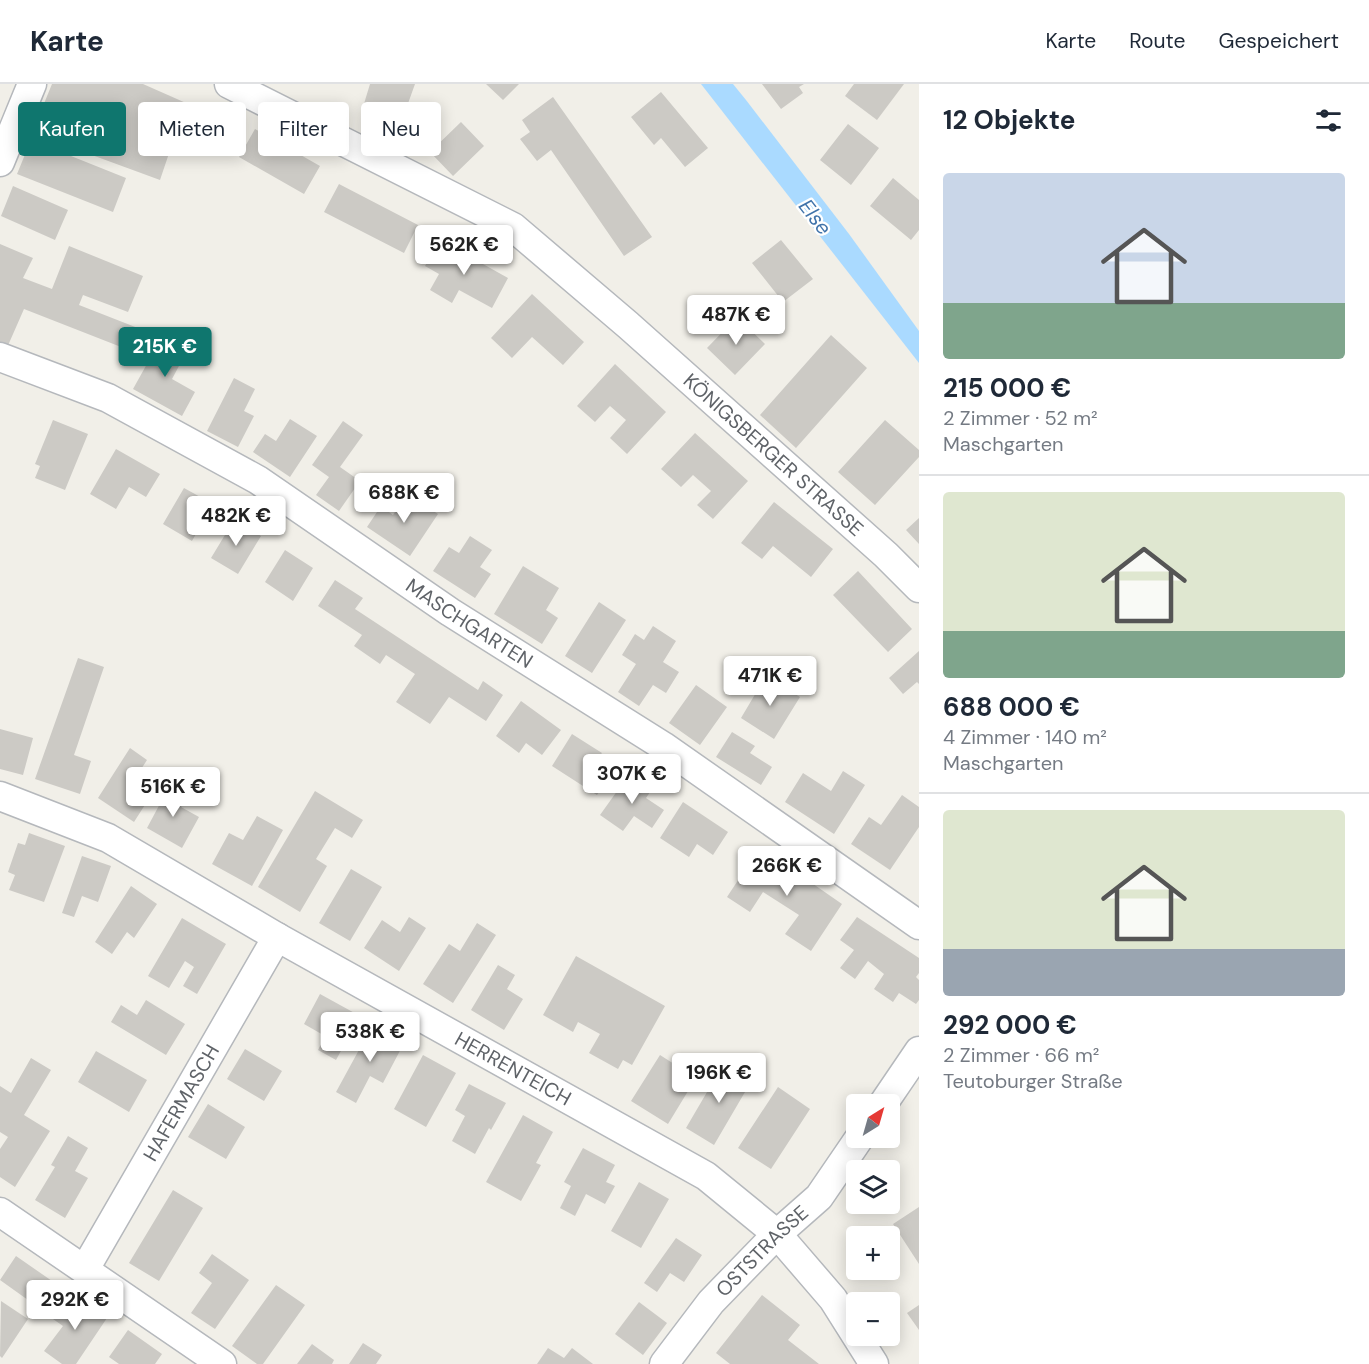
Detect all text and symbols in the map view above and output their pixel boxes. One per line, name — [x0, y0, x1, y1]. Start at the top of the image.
text: Karte — [30, 23, 104, 60]
text: Karte — [1045, 27, 1096, 55]
text: Route — [1129, 27, 1185, 55]
text: Gespeichert — [1218, 27, 1339, 55]
chip: Kaufen — [18, 102, 126, 156]
chip: Mieten — [138, 102, 246, 156]
chip: Filter — [258, 102, 349, 156]
chip: Neu — [361, 102, 441, 156]
text: 12 Objekte — [943, 103, 1075, 137]
icon: filters — [1312, 104, 1345, 137]
water label: Else — [792, 193, 838, 241]
icon: home — [1090, 212, 1198, 320]
pin: 562K € — [415, 225, 513, 276]
text: 562K € — [429, 231, 499, 257]
pin: 487K € — [687, 295, 785, 346]
text: 487K € — [701, 301, 771, 327]
pin: 215K € — [116, 327, 214, 378]
text: 215K € — [133, 333, 197, 359]
street label: KÖNIGSBERGER STRASSE — [678, 368, 869, 542]
text: 215 000 € — [943, 371, 1071, 405]
text: 2 Zimmer · 52 m² — [943, 405, 1098, 431]
text: Maschgarten — [943, 431, 1064, 457]
pin: 688K € — [355, 473, 453, 524]
text: 688K € — [368, 479, 440, 505]
pin: 482K € — [187, 496, 285, 547]
text: 482K € — [201, 502, 271, 528]
icon: home — [1090, 531, 1198, 639]
street label: MASCHGARTEN — [401, 573, 538, 674]
pin: 471K € — [721, 656, 819, 707]
text: 471K € — [738, 662, 802, 688]
text: 688 000 € — [943, 690, 1080, 724]
text: 4 Zimmer · 140 m² — [943, 724, 1107, 750]
text: Maschgarten — [943, 750, 1064, 776]
pin: 307K € — [583, 754, 681, 805]
text: 307K € — [597, 760, 667, 786]
pin: 516K € — [124, 767, 222, 818]
text: 516K € — [140, 773, 206, 799]
pin: 266K € — [738, 846, 836, 897]
icon: home — [1090, 849, 1198, 957]
text: 266K € — [752, 852, 822, 878]
text: 292 000 € — [943, 1008, 1077, 1042]
pin: 538K € — [321, 1012, 419, 1063]
text: 538K € — [335, 1018, 405, 1044]
street label: HERRENTEICH — [450, 1026, 576, 1111]
street label: HAFERMASCH — [137, 1040, 225, 1166]
text: 2 Zimmer · 66 m² — [943, 1042, 1099, 1068]
pin: 196K € — [670, 1053, 768, 1104]
text: 196K € — [686, 1059, 752, 1085]
text: Teutoburger Straße — [943, 1068, 1123, 1094]
north arrow — [846, 1094, 900, 1148]
map controls — [846, 1094, 900, 1346]
button: layers — [846, 1160, 900, 1214]
street label: OSTSTRASSE — [710, 1200, 814, 1302]
button: + — [846, 1226, 900, 1280]
pin: 292K € — [26, 1280, 124, 1331]
text: 292K € — [40, 1286, 110, 1312]
button: − — [846, 1292, 900, 1346]

